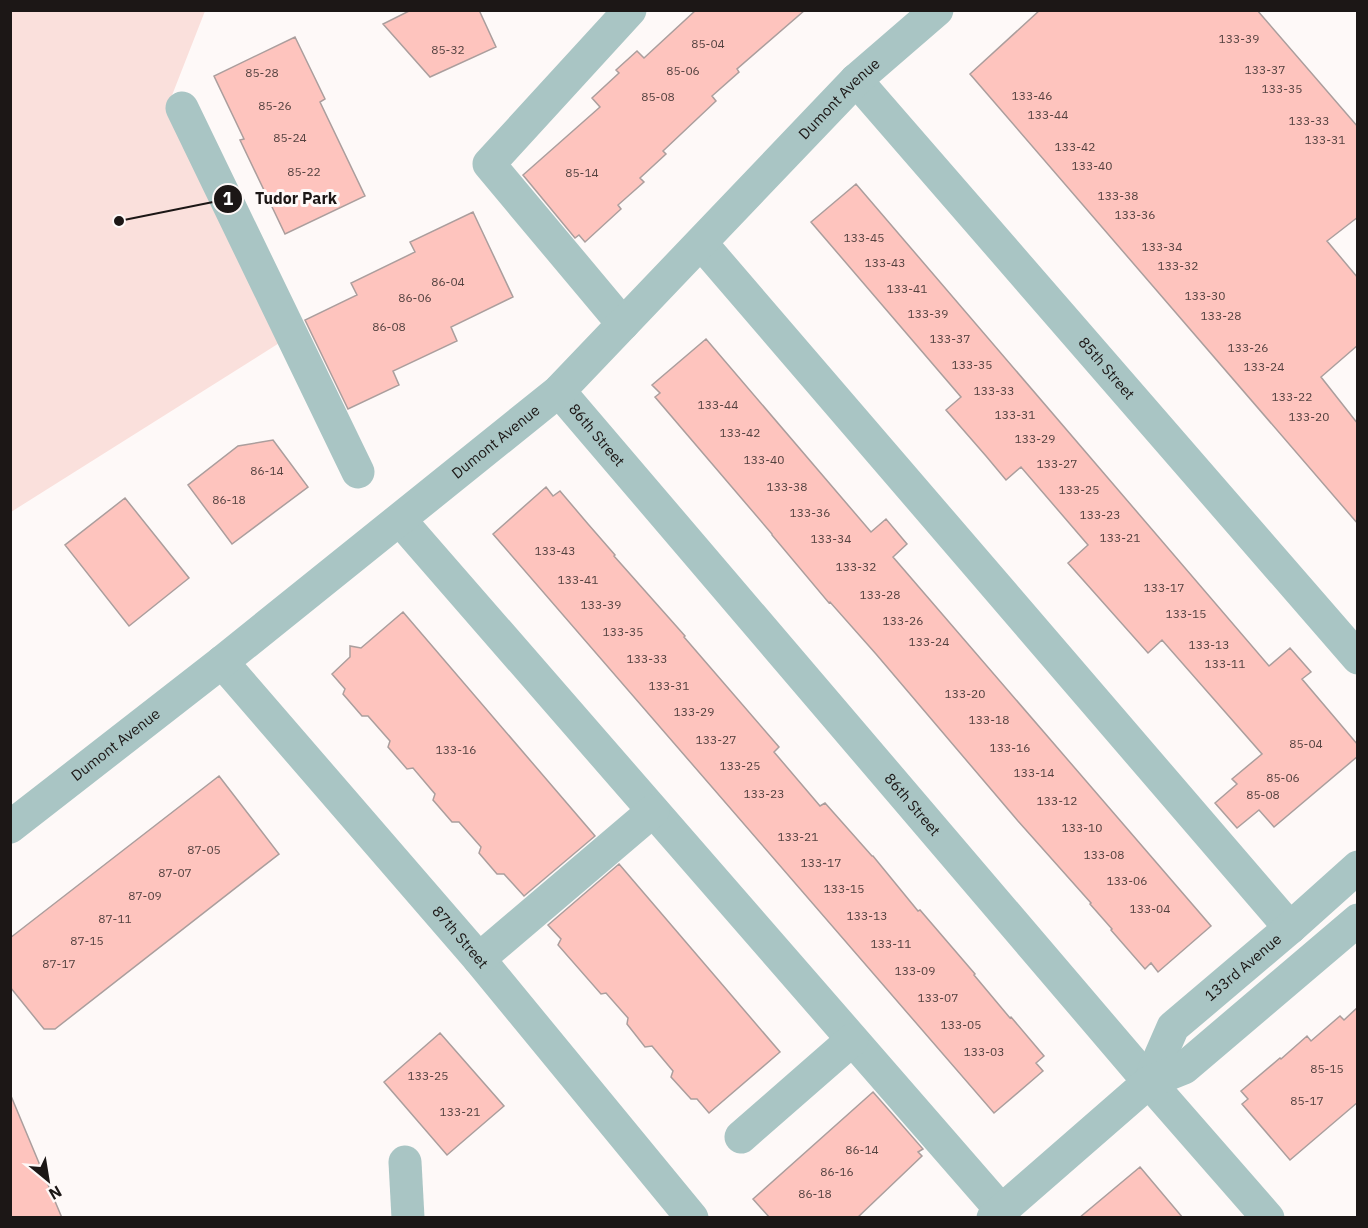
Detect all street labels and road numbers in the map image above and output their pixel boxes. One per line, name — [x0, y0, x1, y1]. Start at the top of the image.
street label: Dumont Avenue — [794, 54, 884, 143]
street label: 85th Street — [1075, 333, 1139, 403]
street label: Dumont Avenue — [448, 400, 543, 483]
street label: 86th Street — [565, 400, 629, 470]
street label: Dumont Avenue — [67, 704, 164, 785]
street label: 86th Street — [881, 769, 945, 840]
street label: 87th Street — [428, 902, 493, 972]
street label: 133rd Avenue — [1201, 929, 1285, 1005]

